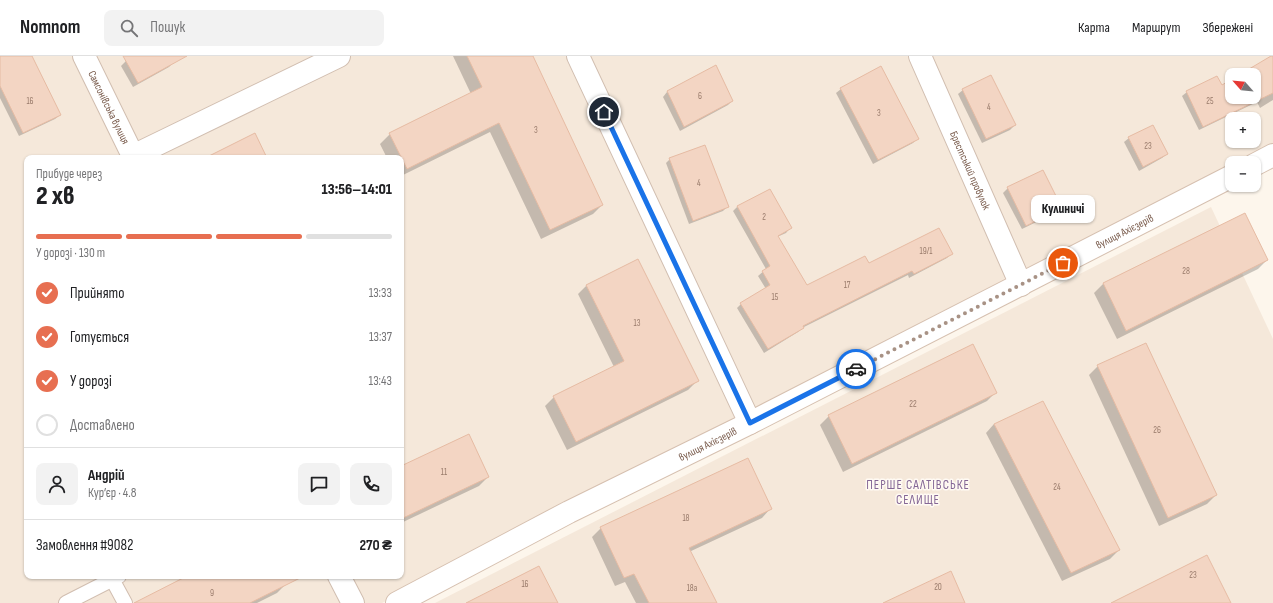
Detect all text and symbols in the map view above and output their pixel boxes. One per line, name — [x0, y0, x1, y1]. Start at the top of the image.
search box — [104, 10, 384, 46]
text: Nomnom — [20, 16, 80, 39]
icon: search — [118, 17, 140, 39]
text: Пошук — [150, 18, 185, 37]
text: Карта — [1078, 19, 1110, 36]
text: Маршрут — [1132, 19, 1180, 36]
text: Збережені — [1202, 19, 1253, 36]
street label: Самсонівська вулиця — [86, 68, 133, 146]
north arrow — [1225, 68, 1261, 104]
map controls — [1225, 68, 1261, 192]
house number: 6 — [698, 91, 702, 102]
pin — [587, 95, 621, 129]
house number: 16 — [26, 96, 34, 107]
house number: 25 — [1206, 96, 1214, 107]
icon: home — [593, 101, 615, 123]
house number: 4 — [987, 102, 991, 113]
house number: 3 — [877, 108, 881, 119]
button: + — [1225, 112, 1261, 148]
house number: 3 — [534, 125, 538, 136]
street label: Брестський провулок — [947, 129, 994, 212]
house number: 23 — [1144, 141, 1152, 152]
button: − — [1225, 156, 1261, 192]
text: Прибуде через — [36, 166, 102, 182]
house number: 4 — [697, 178, 701, 189]
text: 13:56–14:01 — [322, 180, 392, 199]
text: 2 хв — [36, 181, 75, 212]
callout: Кулиничі — [1031, 195, 1095, 223]
text: Кулиничі — [1042, 201, 1084, 217]
street label: вулиця Ахієзерів — [1093, 211, 1156, 251]
house number: 2 — [762, 212, 766, 223]
text: У дорозі · 130 m — [36, 245, 105, 261]
house number: 19/1 — [920, 246, 933, 257]
pin — [1046, 246, 1080, 280]
icon: bag — [1052, 252, 1074, 274]
house number: 28 — [1182, 266, 1190, 277]
house number: 17 — [844, 280, 851, 291]
icon: check — [36, 282, 58, 304]
text: Прийнято — [70, 284, 124, 303]
text: 13:33 — [369, 285, 392, 301]
house number: 15 — [772, 292, 779, 303]
house number: 13 — [634, 318, 641, 329]
icon: check — [36, 326, 58, 348]
text: Готується — [70, 328, 129, 347]
text: 13:37 — [369, 329, 392, 345]
courier — [836, 349, 876, 389]
icon: car — [845, 358, 867, 380]
icon: check — [36, 370, 58, 392]
text: У дорозі — [70, 372, 112, 391]
text: 13:43 — [369, 373, 392, 389]
house number: 22 — [909, 399, 917, 410]
text: Доставлено — [70, 416, 135, 435]
street label: вулиця Ахієзерів — [676, 424, 739, 464]
house number: 26 — [1153, 425, 1161, 436]
button: person — [36, 463, 78, 505]
button: chat — [298, 463, 340, 505]
button: phone — [350, 463, 392, 505]
text: Андрій — [88, 466, 124, 485]
house number: 11 — [441, 467, 448, 478]
district label: ПЕРШЕ САЛТІВСЬКЕ СЕЛИЩЕ — [866, 477, 970, 508]
house number: 24 — [1053, 482, 1061, 493]
text: Кур’єр · 4.8 — [88, 485, 136, 501]
house number: 18 — [682, 513, 690, 524]
text: Замовлення #9082 — [36, 536, 133, 555]
text: 270 ₴ — [359, 536, 392, 555]
house number: 23 — [1189, 570, 1197, 581]
house number: 16 — [521, 579, 529, 590]
house number: 20 — [934, 582, 942, 593]
house number: 18а — [687, 583, 697, 594]
house number: 9 — [210, 588, 214, 599]

